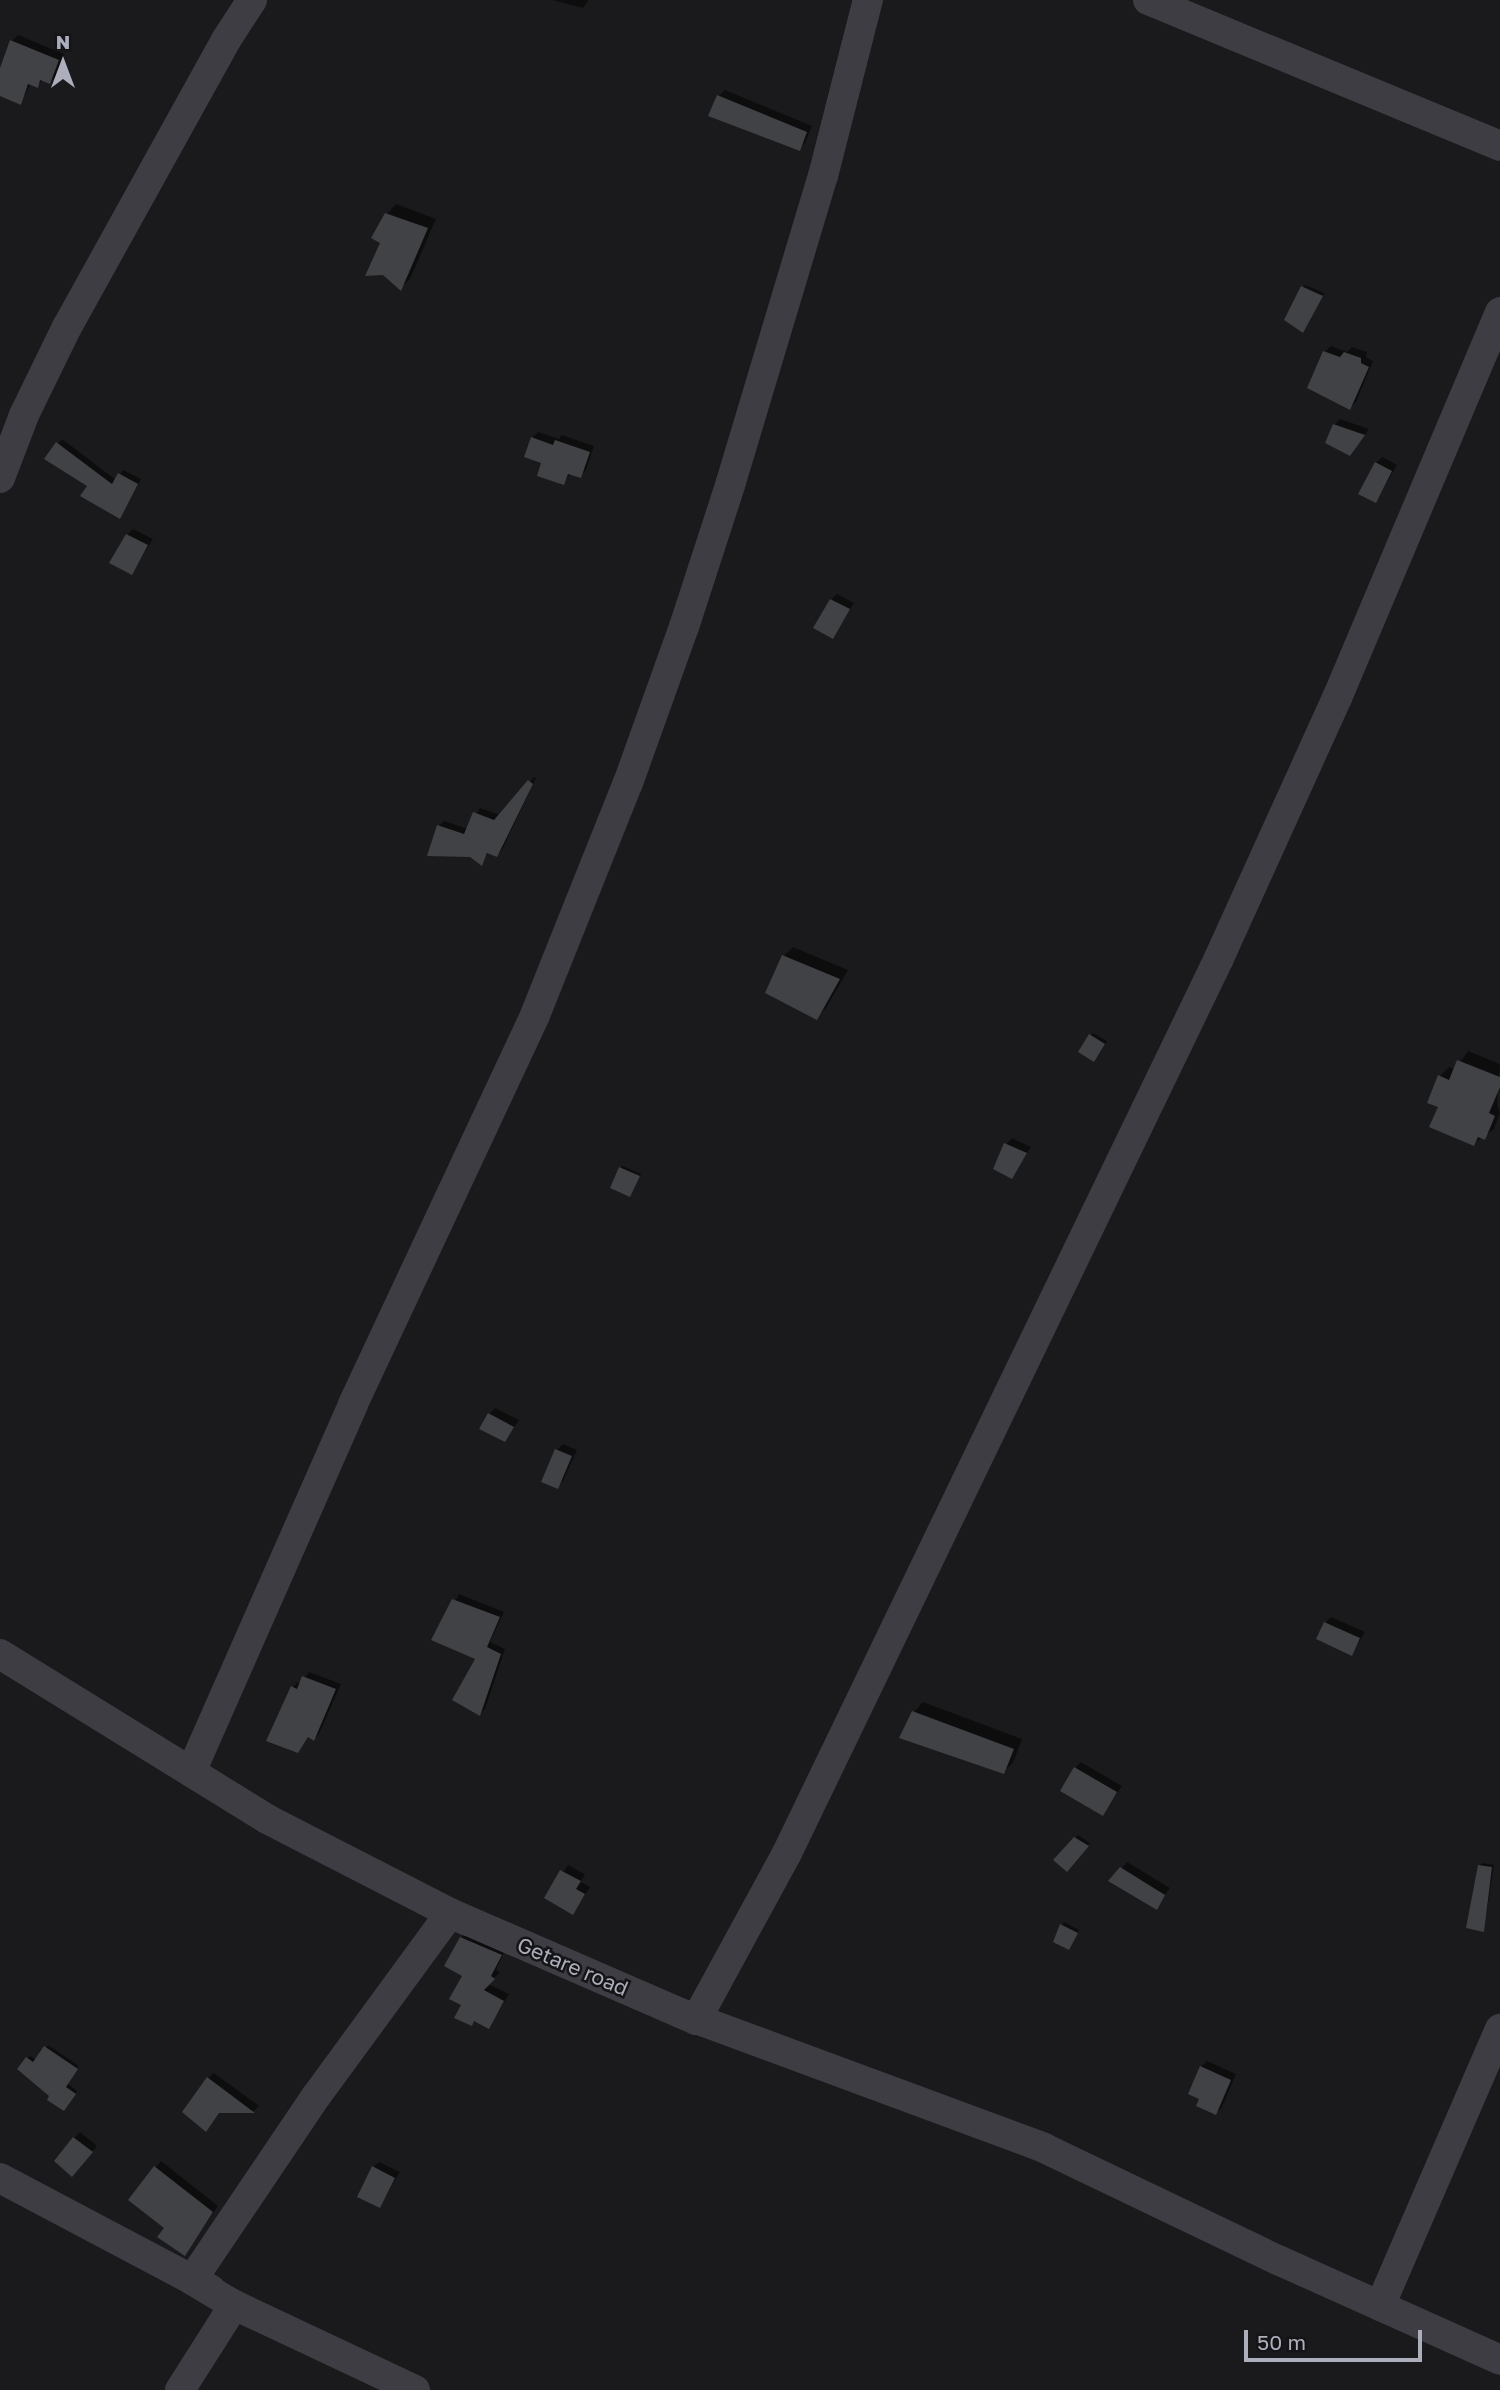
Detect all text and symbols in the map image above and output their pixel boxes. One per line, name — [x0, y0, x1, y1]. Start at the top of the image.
north arrow — [28, 28, 98, 98]
text: N — [56, 30, 70, 53]
street label: Getare road — [514, 1931, 632, 2001]
scale bar — [1248, 2316, 1426, 2360]
text: 50 m — [1257, 2329, 1306, 2355]

